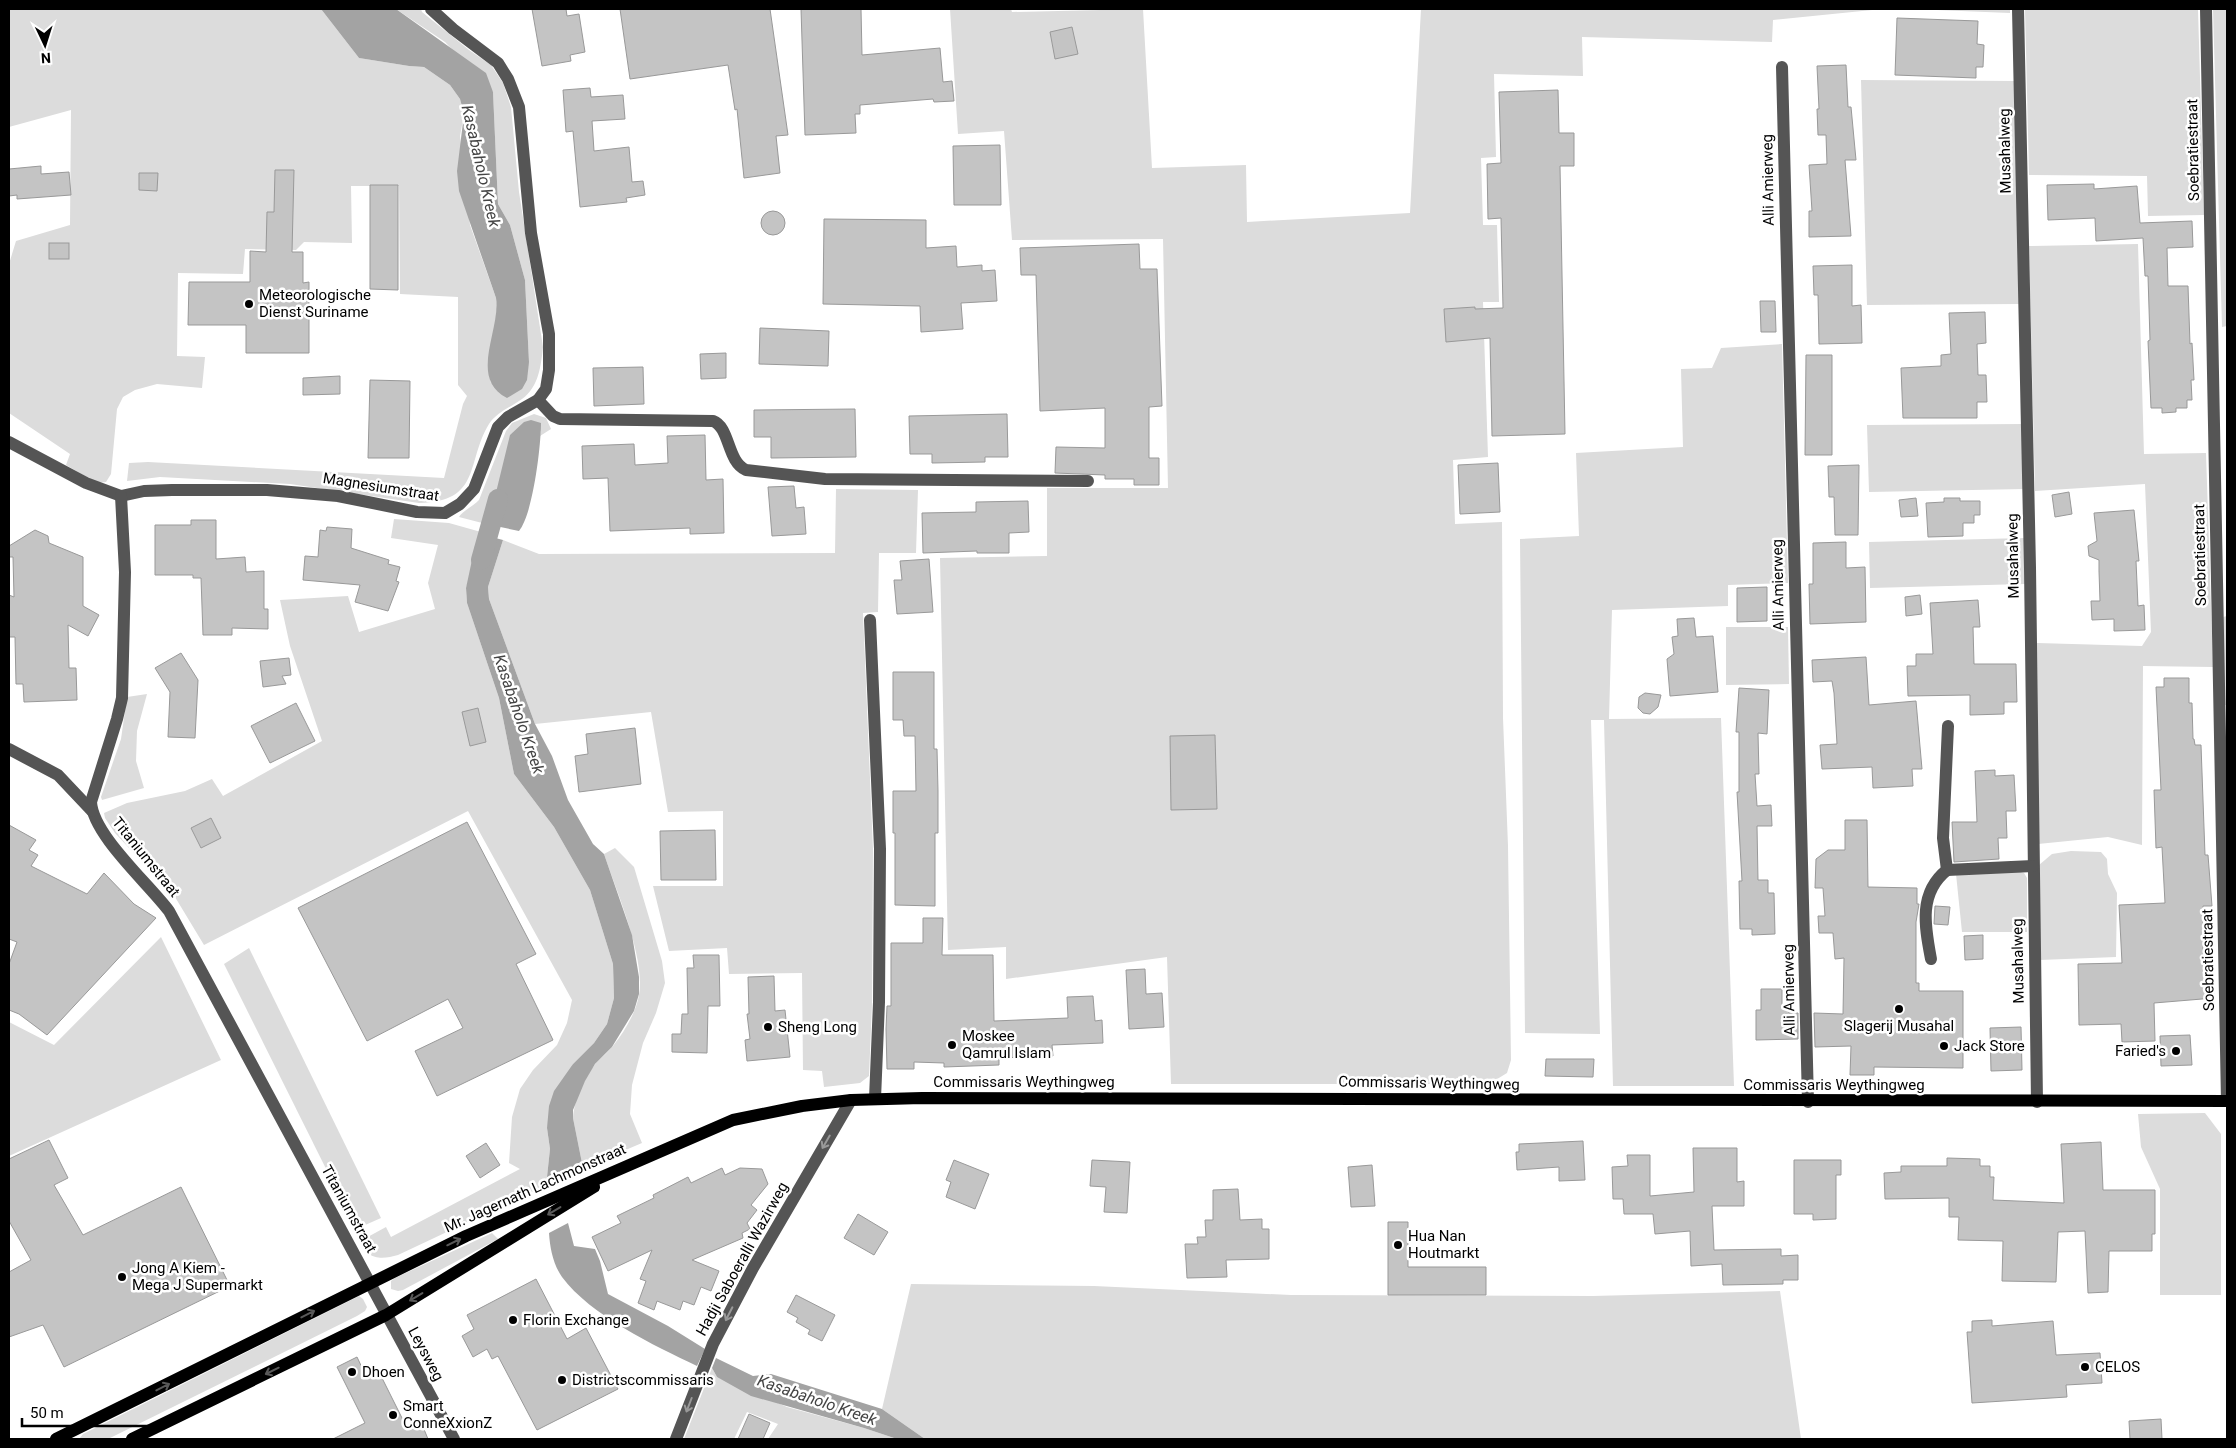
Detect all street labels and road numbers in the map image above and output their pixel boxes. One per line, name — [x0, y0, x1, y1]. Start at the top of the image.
street label: Soebratiestraat — [2183, 99, 2203, 201]
street label: Musahalweg — [1995, 108, 2015, 194]
street label: Alli Amierweg — [1758, 134, 1778, 226]
street label: Magnesiumstraat — [322, 469, 440, 505]
street label: Soebratiestraat — [2190, 504, 2210, 606]
street label: Musahalweg — [2003, 513, 2023, 599]
street label: Alli Amierweg — [1768, 539, 1788, 631]
street label: Titaniumstraat — [108, 813, 184, 901]
street label: Soebratiestraat — [2198, 909, 2218, 1011]
street label: Musahalweg — [2008, 918, 2028, 1004]
street label: Alli Amierweg — [1779, 944, 1799, 1036]
street label: Commissaris Weythingweg — [1338, 1072, 1520, 1094]
street label: Commissaris Weythingweg — [933, 1073, 1115, 1091]
street label: Commissaris Weythingweg — [1743, 1076, 1925, 1094]
street label: Mr. Jagernath Lachmonstraat — [441, 1140, 629, 1236]
street label: Titaniumstraat — [317, 1162, 381, 1256]
street label: Hadji Saboeralli Wazirweg — [692, 1179, 792, 1339]
street label: Leysweg — [404, 1324, 448, 1384]

